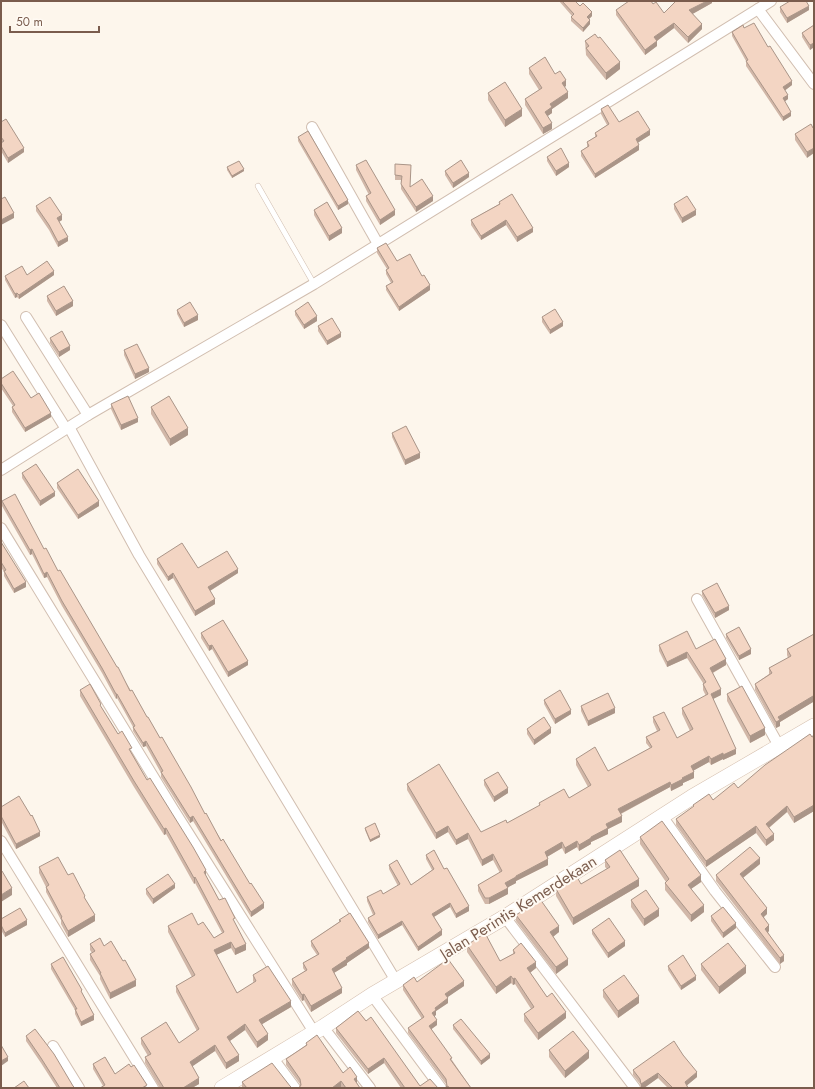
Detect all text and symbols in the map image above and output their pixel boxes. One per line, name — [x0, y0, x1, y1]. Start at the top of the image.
scale bar — [10, 8, 99, 34]
text: 50 m — [16, 13, 43, 31]
street label: Jalan Perintis Kemerdekaan — [434, 850, 601, 966]

